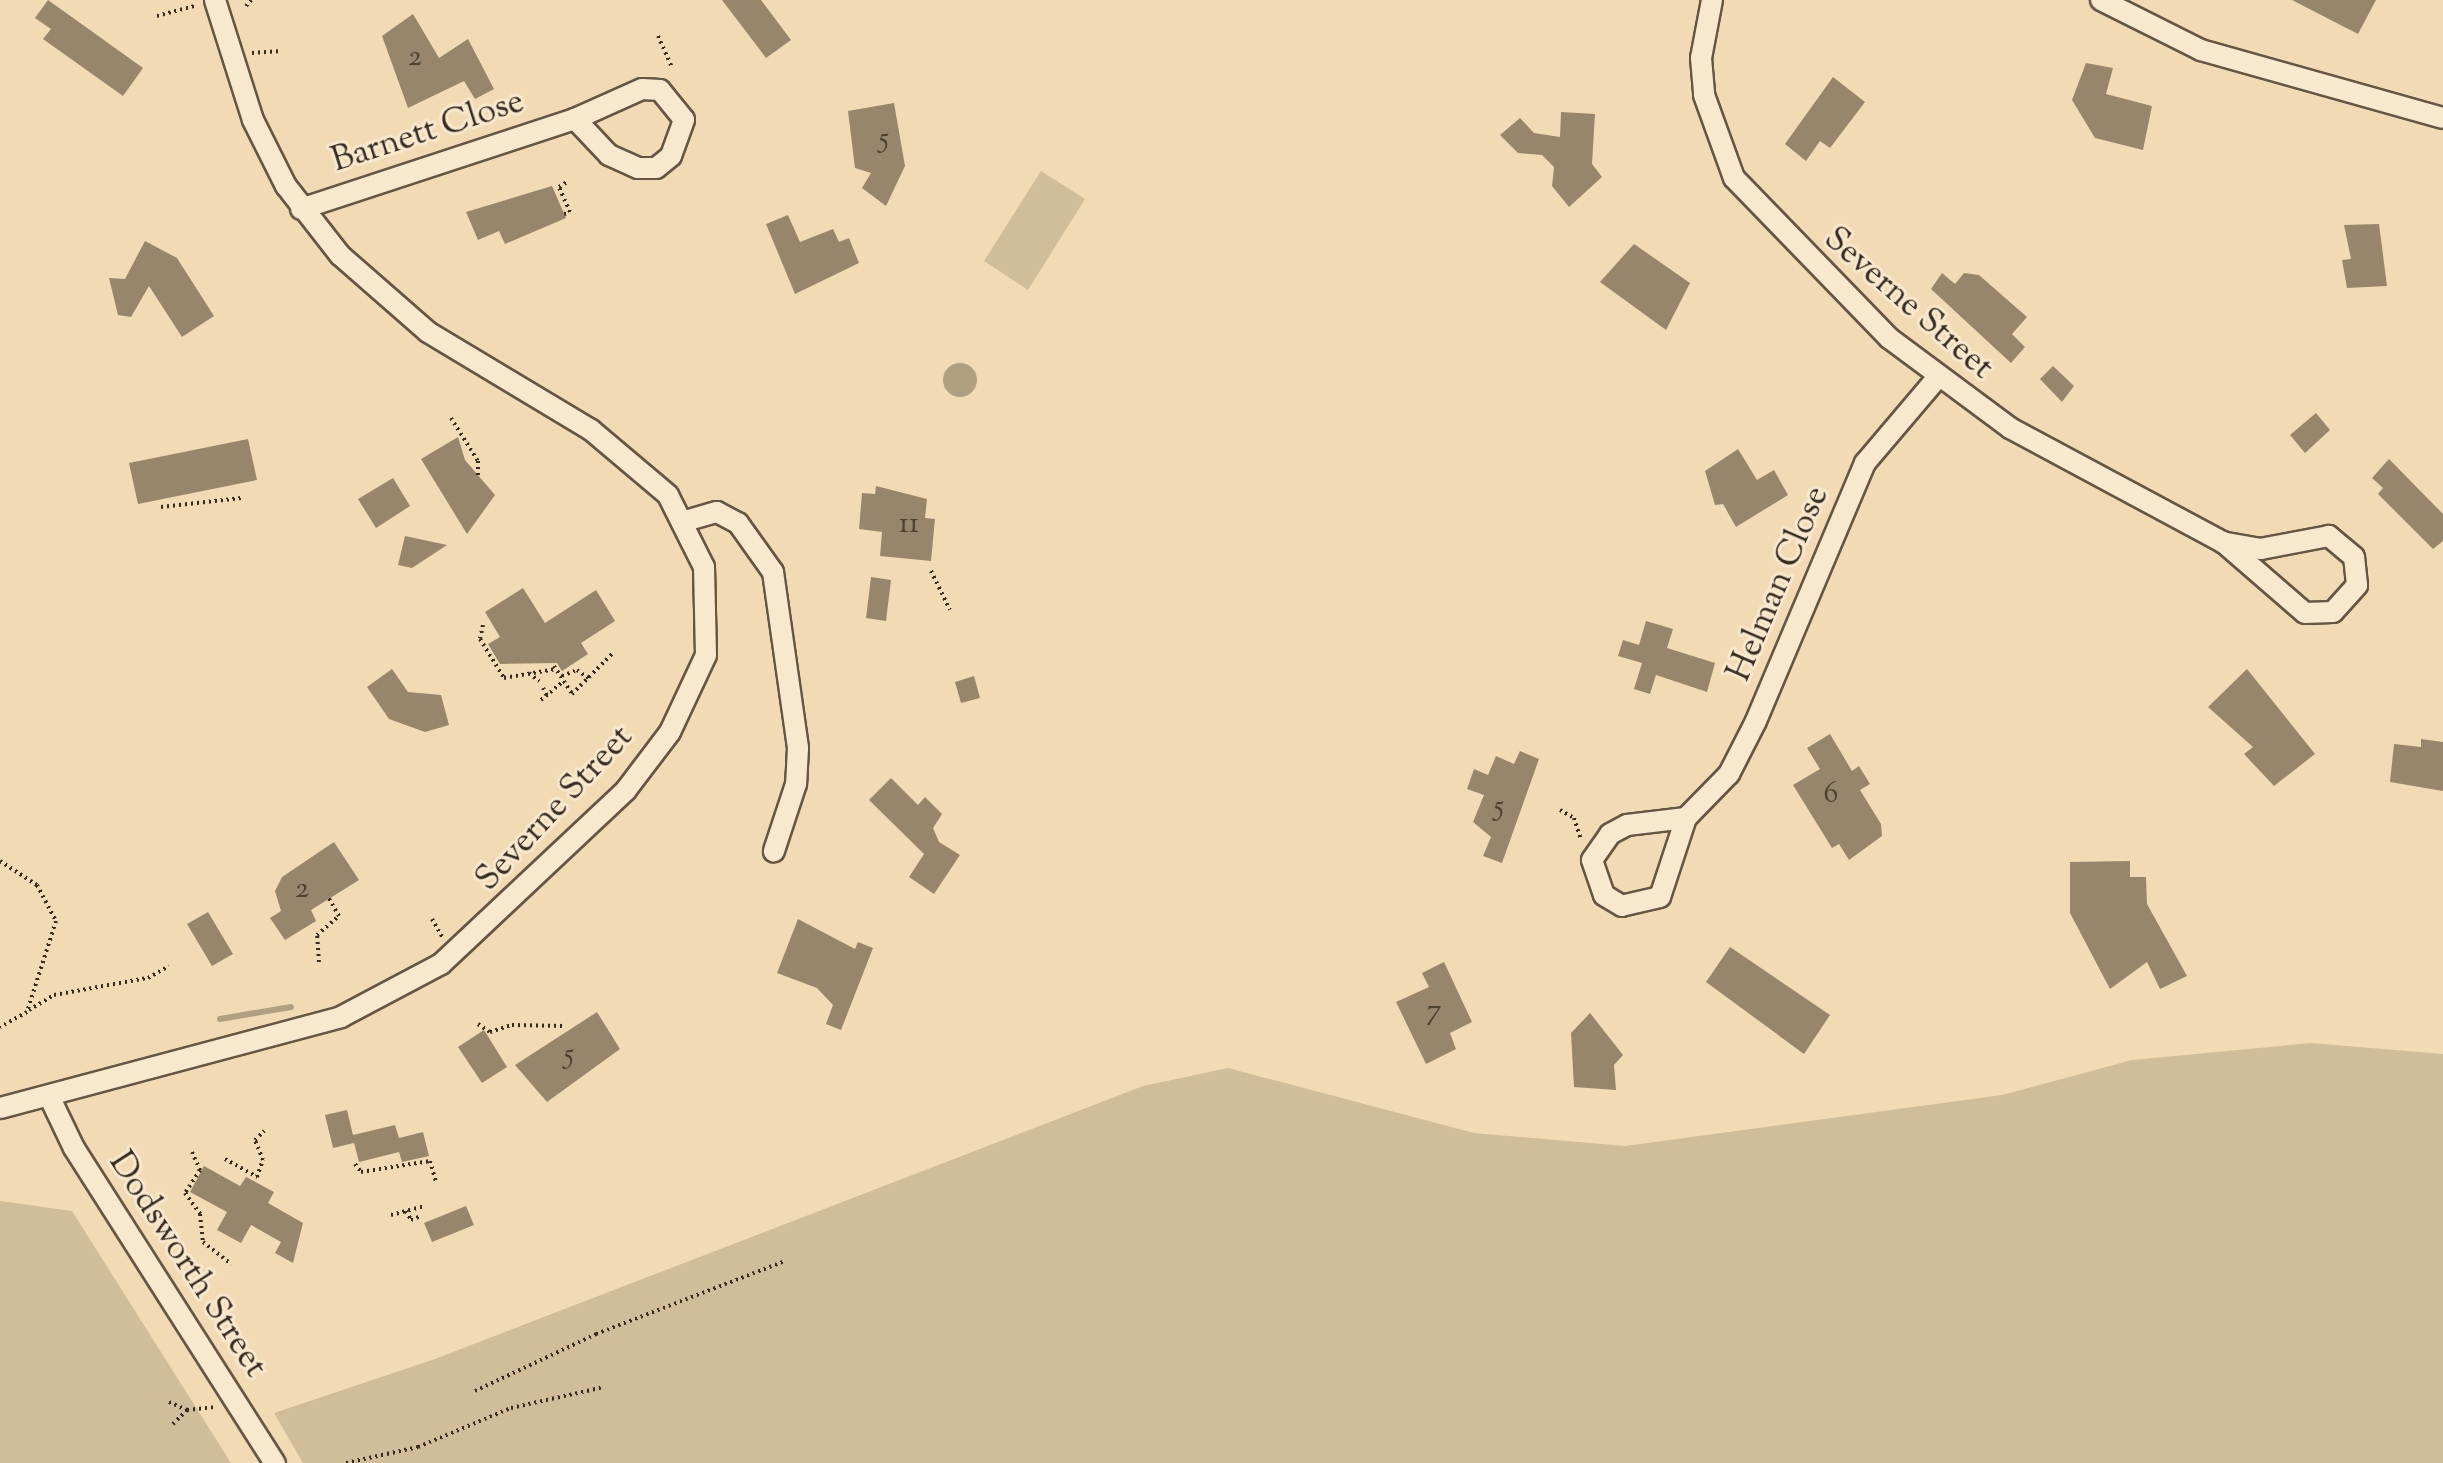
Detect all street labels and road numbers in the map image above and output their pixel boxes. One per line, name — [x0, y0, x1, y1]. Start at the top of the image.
street label: Barnett Close — [327, 82, 529, 182]
street label: Severne Street — [1815, 219, 2001, 389]
street label: Helman Close — [1720, 480, 1838, 688]
street label: Severne Street — [468, 718, 642, 900]
street label: Dodsworth Street — [99, 1145, 275, 1385]

